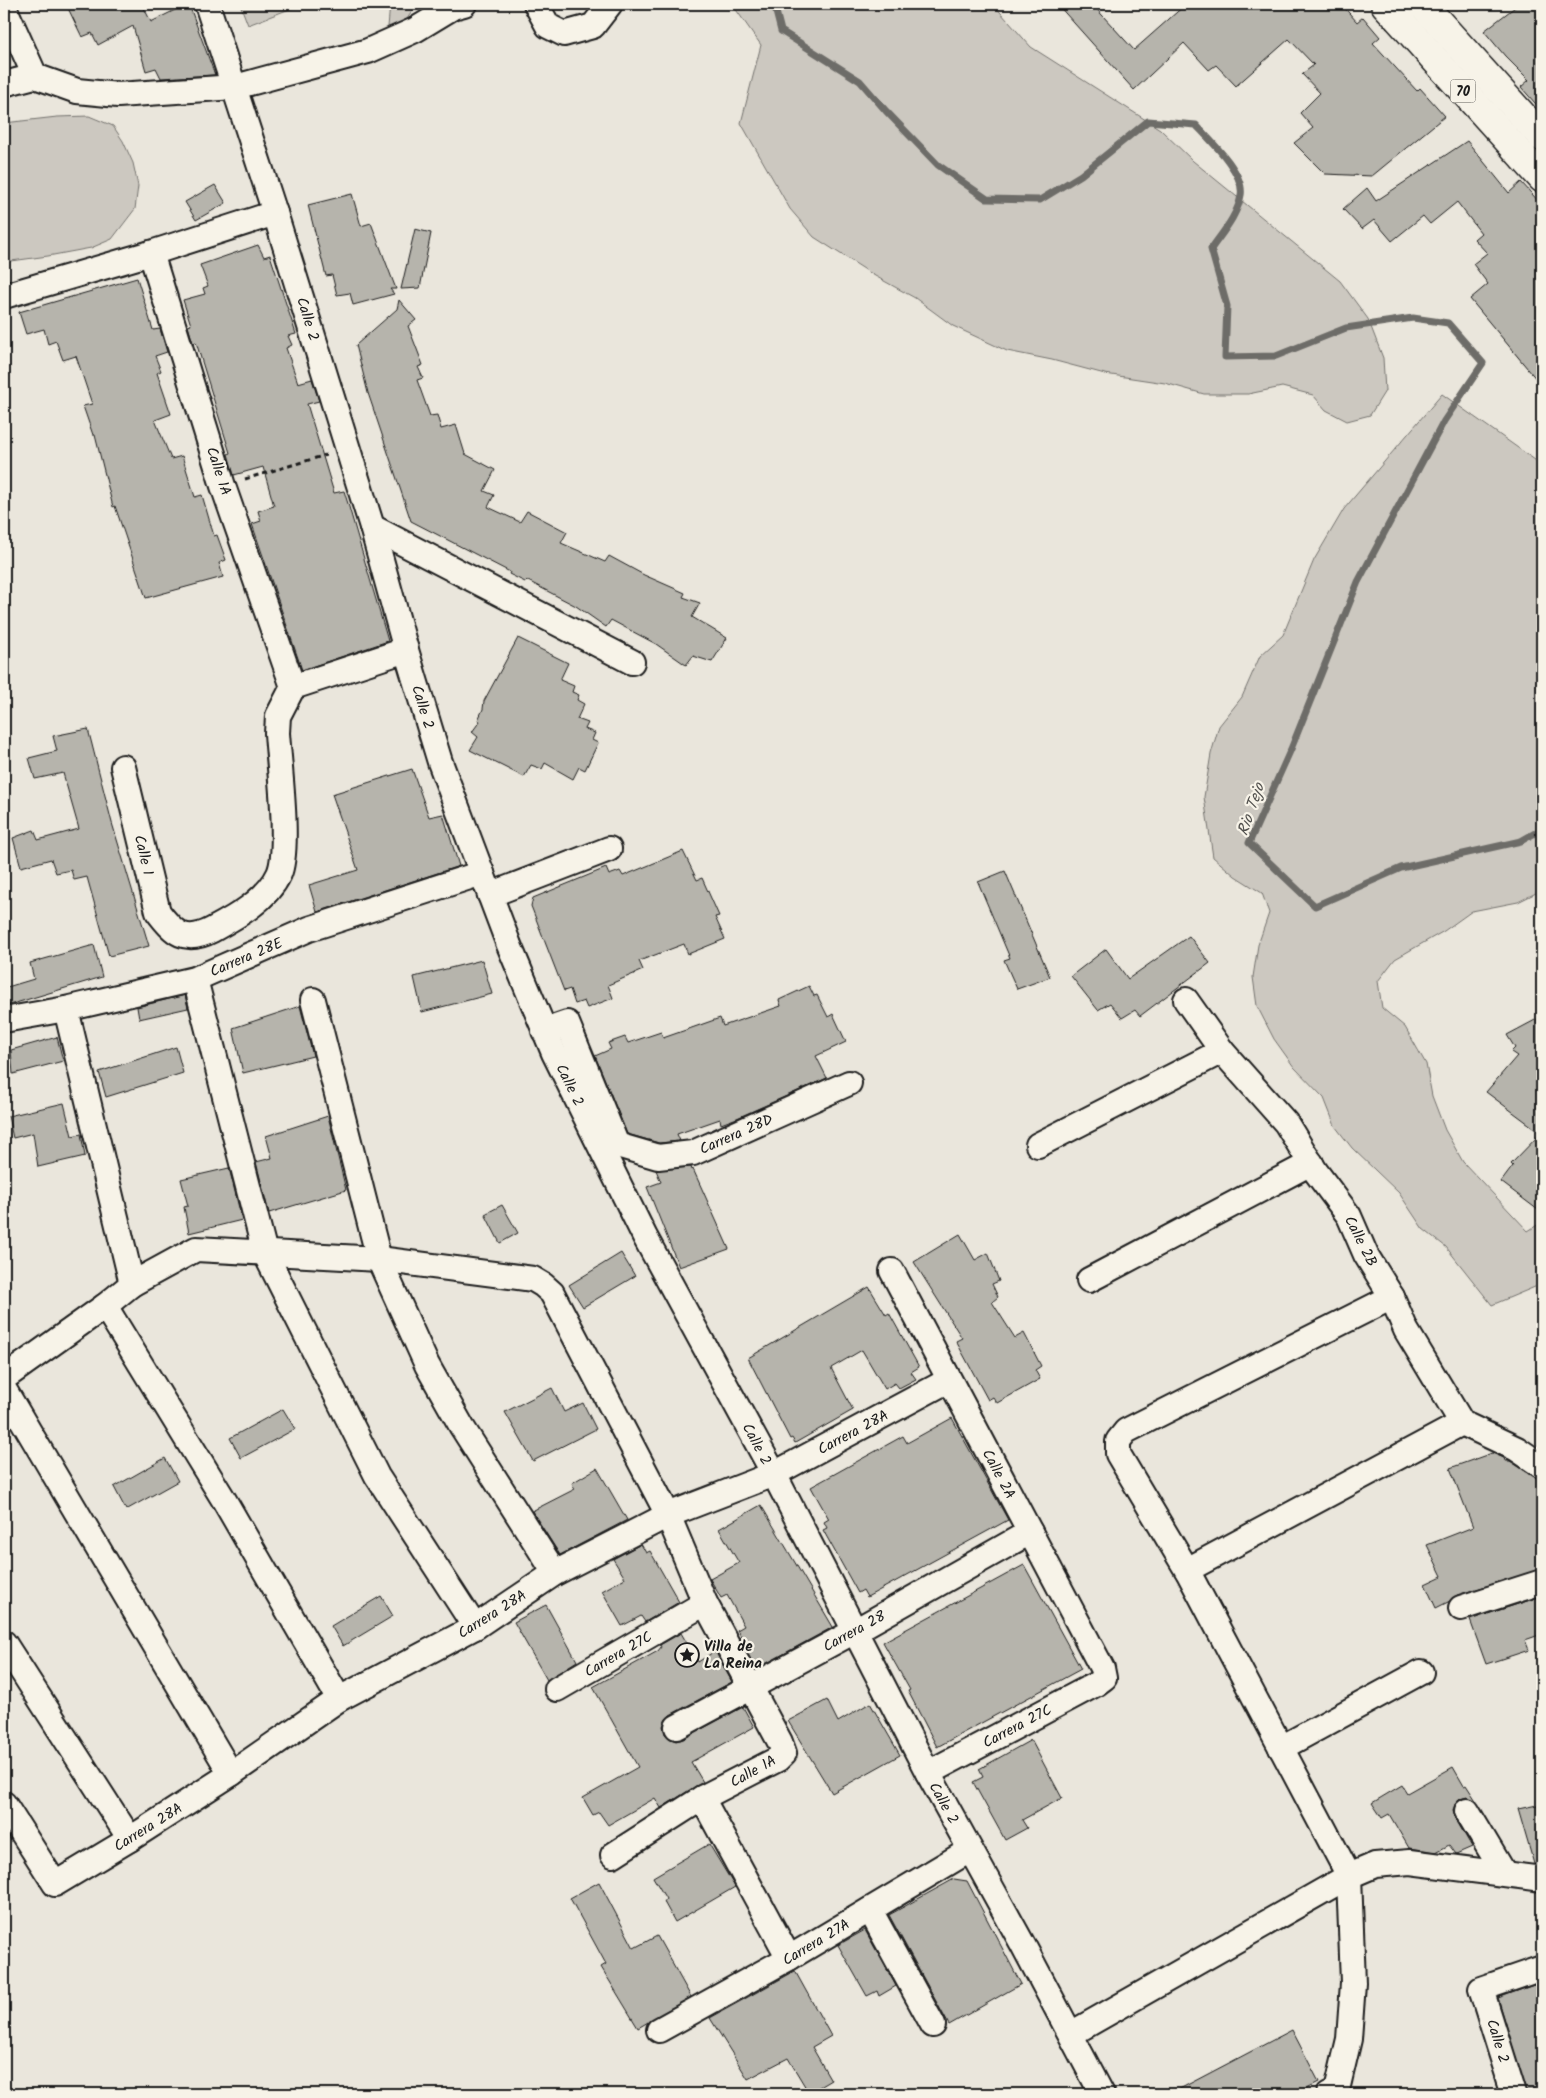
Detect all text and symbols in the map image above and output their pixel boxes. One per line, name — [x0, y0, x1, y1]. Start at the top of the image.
road number: 70 — [1450, 80, 1476, 102]
street label: Calle 2 — [289, 294, 325, 344]
street label: Calle 1A — [199, 444, 237, 499]
street label: Calle 2 — [404, 682, 440, 732]
water label: Rio Tejo — [1231, 778, 1273, 839]
street label: Calle 1 — [127, 833, 159, 878]
street label: Carrera 28E — [206, 931, 288, 984]
street label: Calle 2 — [548, 1060, 590, 1111]
street label: Carrera 28D — [696, 1108, 777, 1162]
street label: Calle 2B — [1337, 1212, 1383, 1271]
street label: Carrera 28A — [814, 1404, 893, 1462]
street label: Calle 2 — [735, 1419, 777, 1470]
street label: Calle 2A — [975, 1445, 1021, 1504]
street label: Carrera 28A — [453, 1584, 532, 1646]
street label: Carrera 28 — [819, 1604, 891, 1659]
street label: Carrera 27C — [580, 1626, 657, 1684]
place label: Villa de La Reina — [704, 1635, 762, 1676]
place icon: Villa de La Reina — [674, 1642, 700, 1668]
street label: Carrera 27C — [979, 1699, 1056, 1755]
street label: Calle 1A — [726, 1749, 781, 1794]
street label: Calle 2 — [922, 1778, 964, 1829]
street label: Carrera 28A — [109, 1797, 188, 1859]
street label: Carrera 27A — [778, 1913, 855, 1973]
street label: Calle 2 — [1479, 2016, 1515, 2066]

